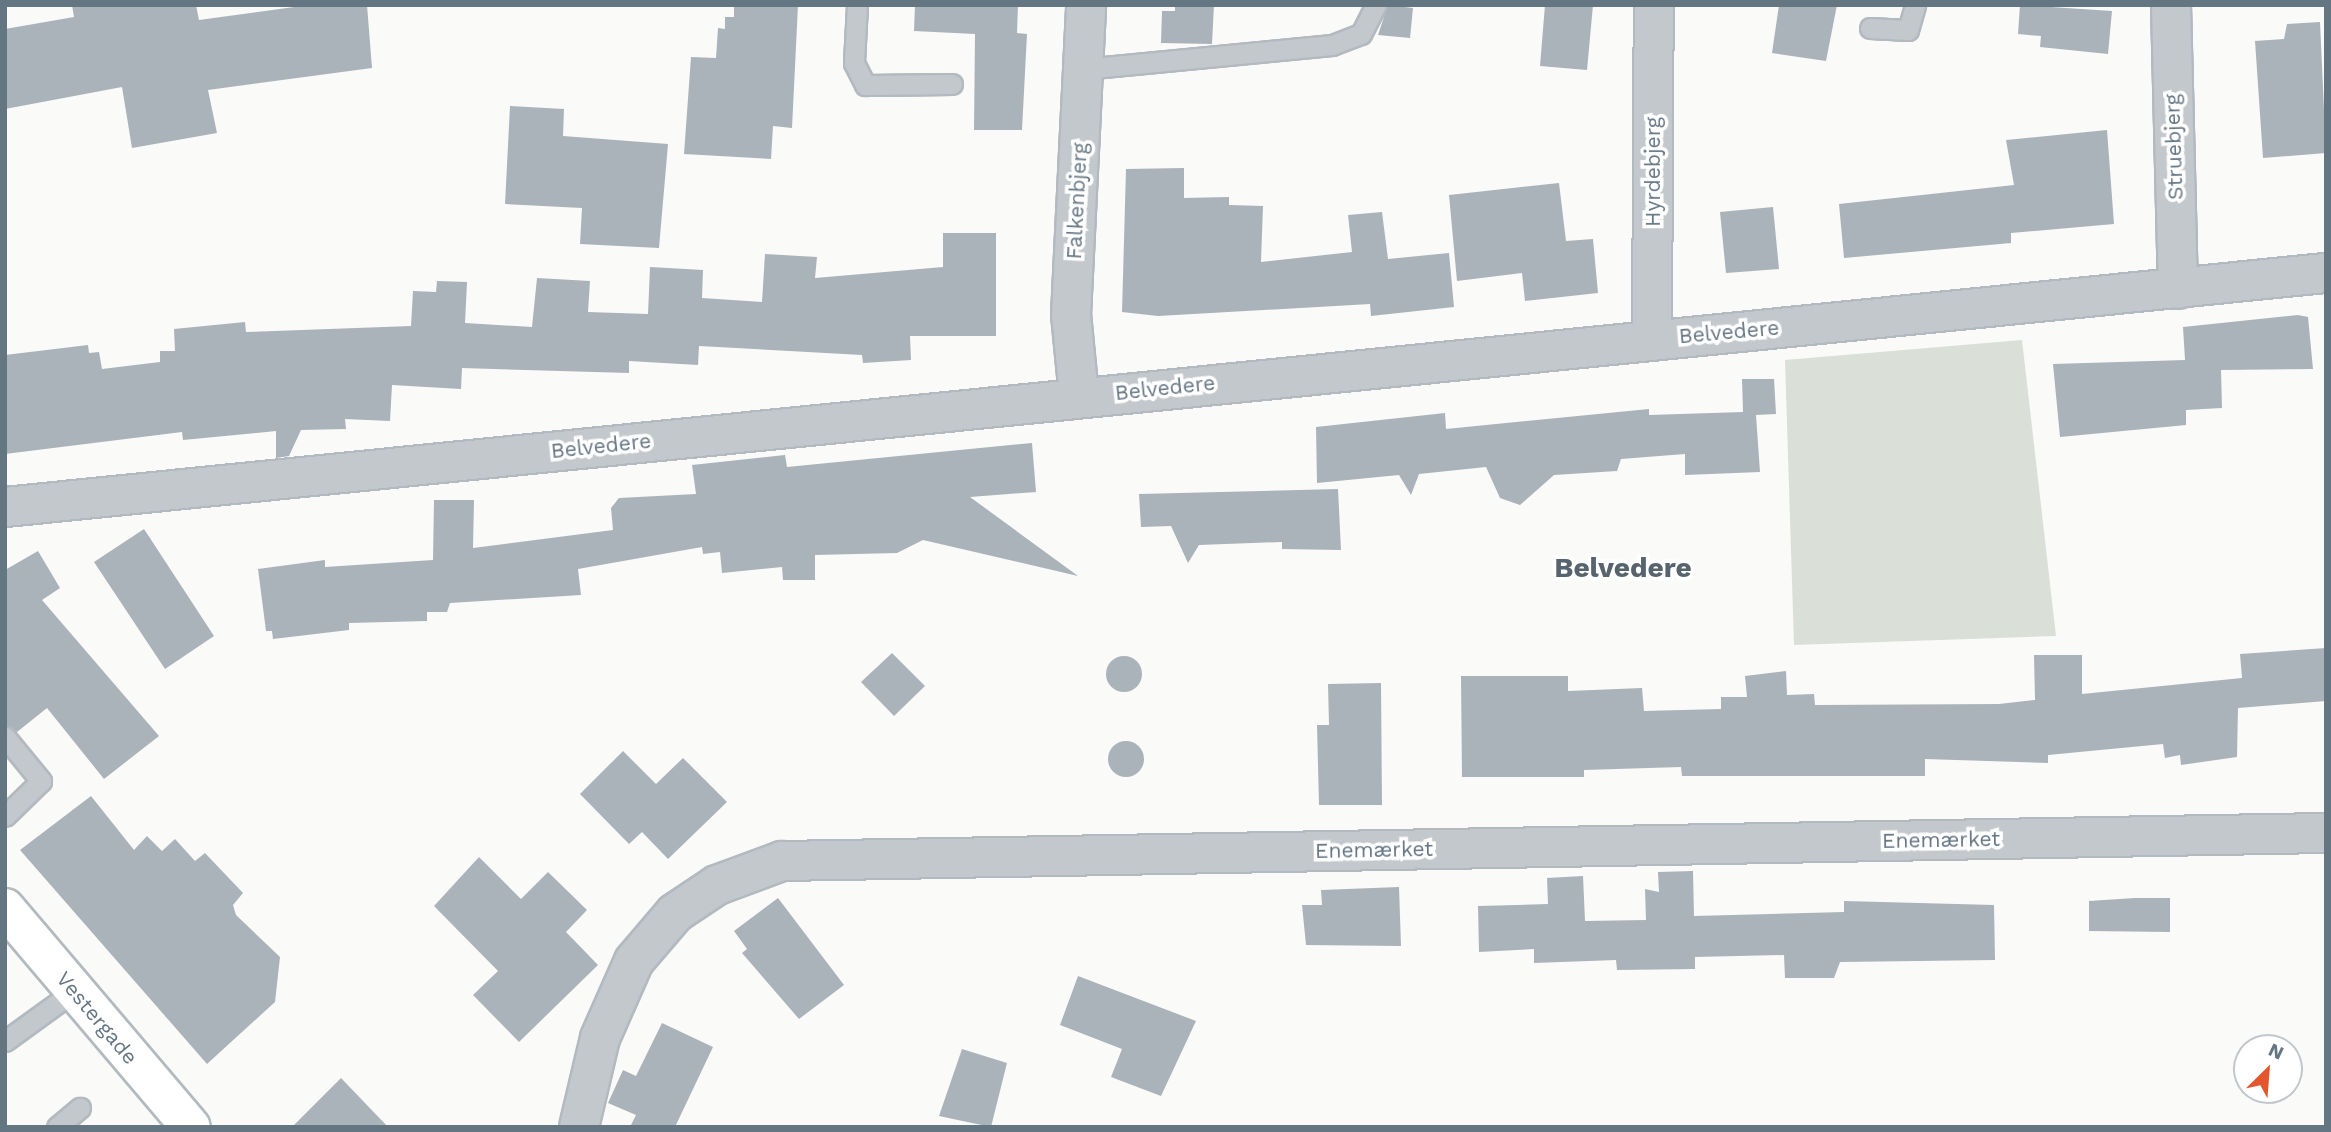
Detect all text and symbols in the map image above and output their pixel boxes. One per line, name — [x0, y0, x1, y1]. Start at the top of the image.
street label: Struebjerg — [2160, 94, 2188, 200]
street label: Hyrdebjerg — [1640, 117, 1666, 227]
street label: Falkenbjerg — [1061, 142, 1093, 260]
street label: Belvedere — [1678, 315, 1780, 349]
street label: Belvedere — [1114, 370, 1216, 406]
street label: Belvedere — [550, 428, 652, 464]
district label: Belvedere — [1554, 551, 1692, 585]
street label: Enemærket — [1882, 826, 2000, 854]
street label: Enemærket — [1315, 836, 1433, 864]
street label: Vestergade — [51, 967, 143, 1069]
north arrow — [2233, 1034, 2303, 1104]
text: N — [2265, 1038, 2287, 1065]

